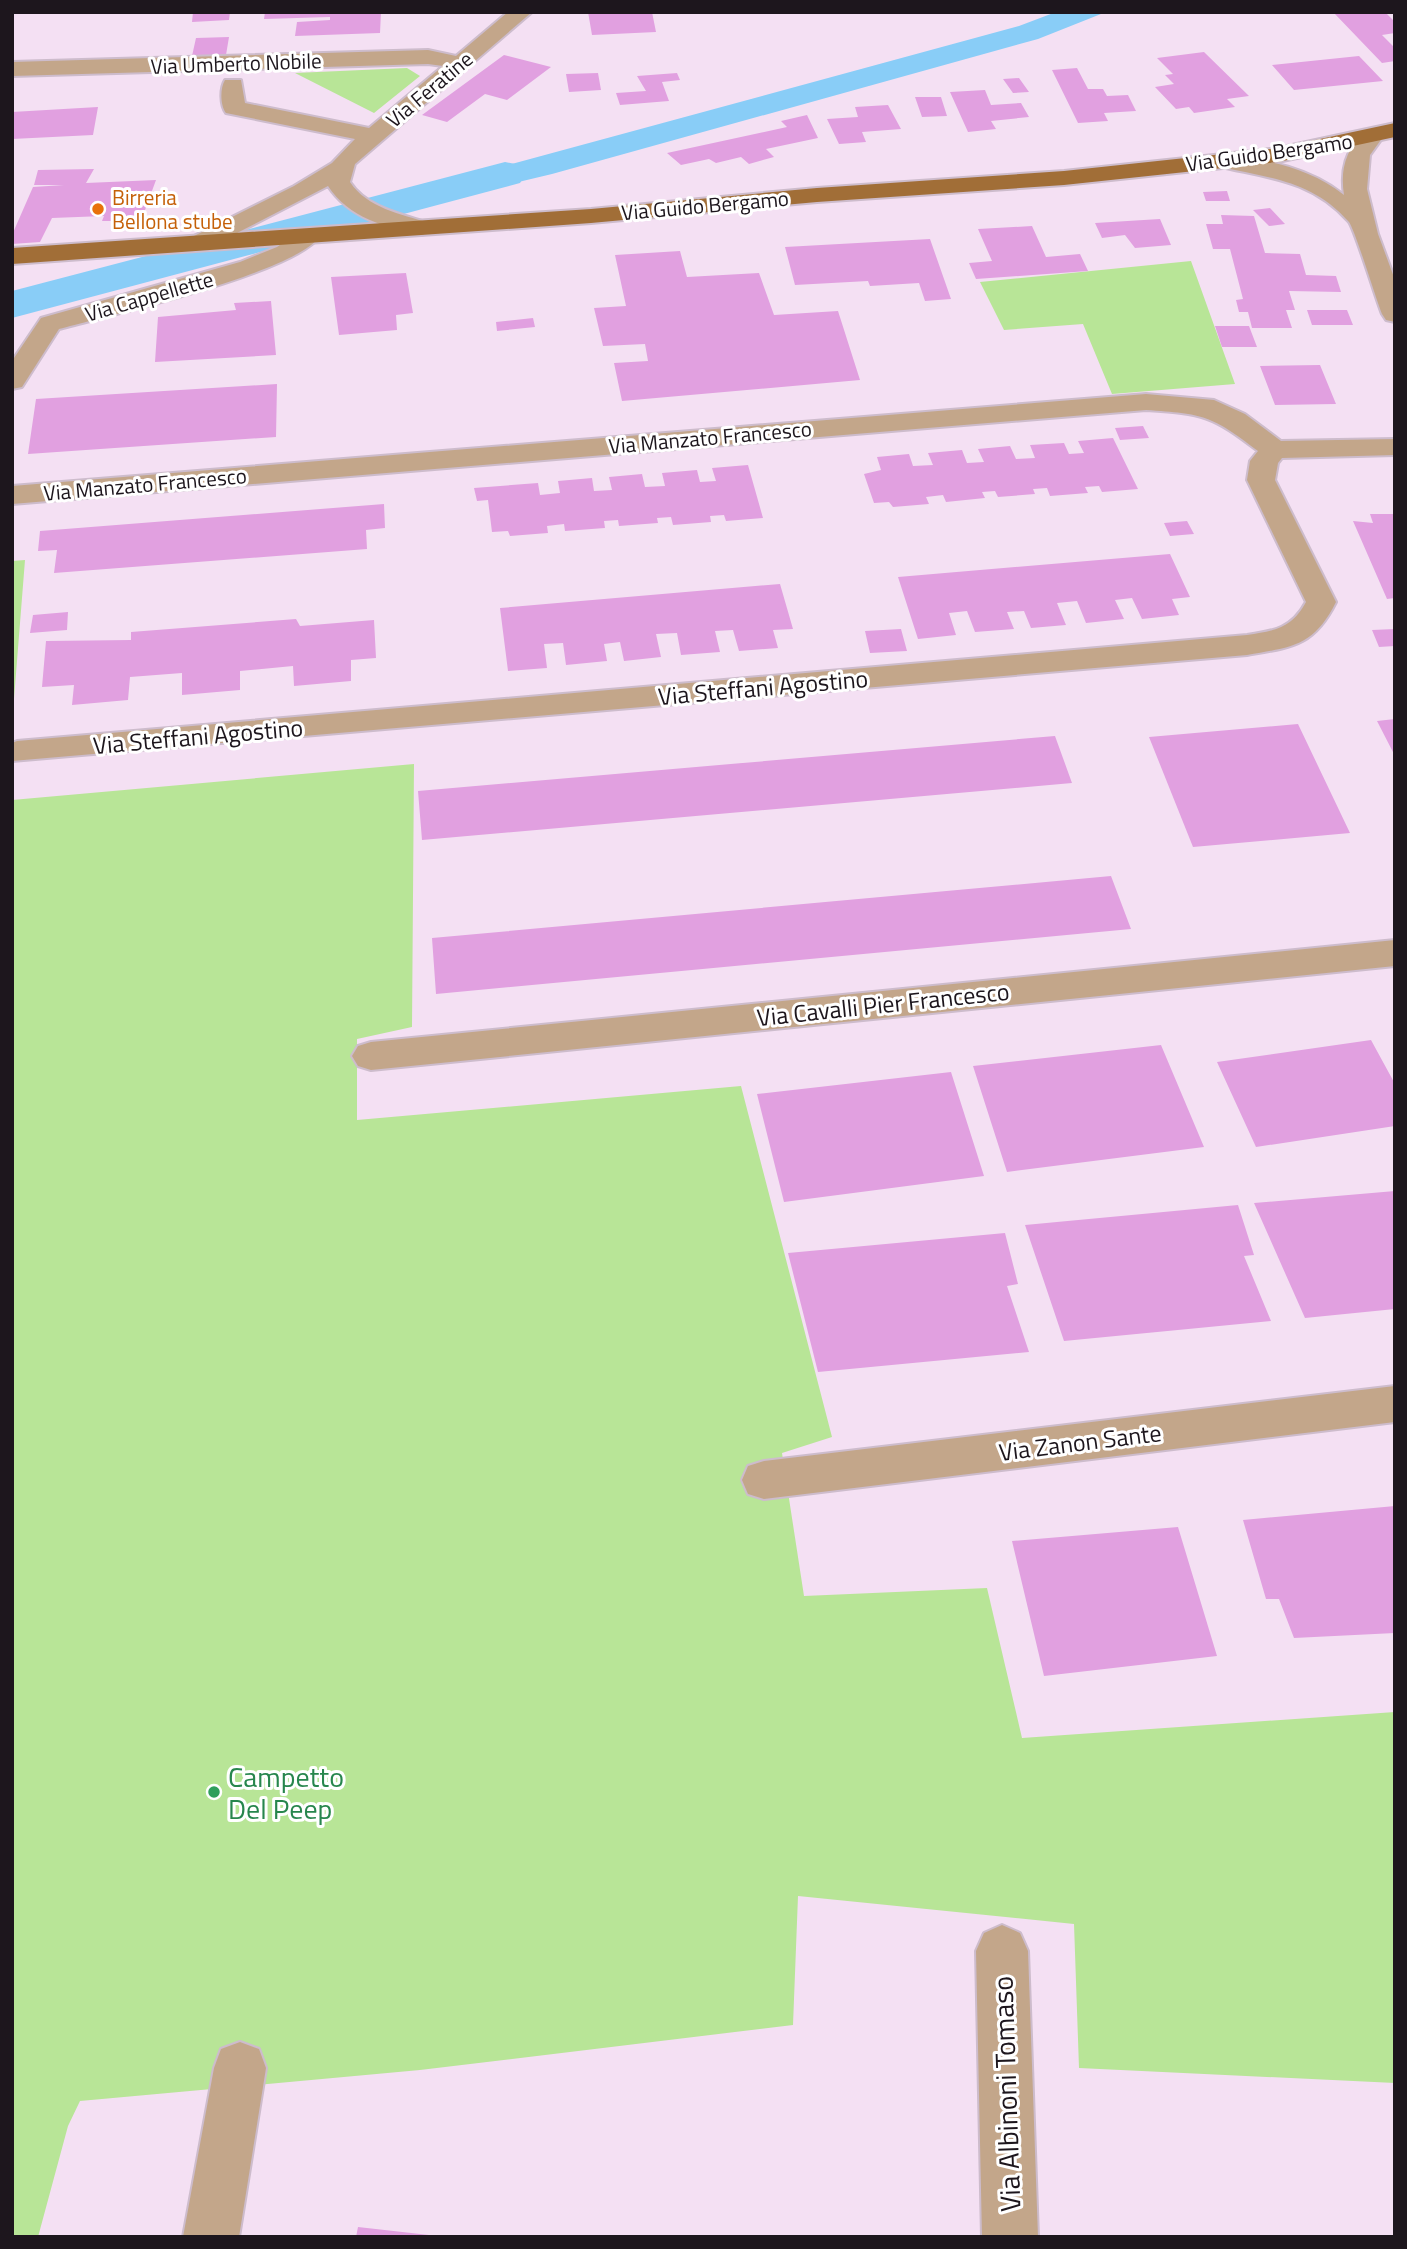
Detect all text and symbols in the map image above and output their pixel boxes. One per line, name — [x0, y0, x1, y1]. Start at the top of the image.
street label: Via Feratine — [379, 43, 479, 135]
street label: Via Umberto Nobile — [150, 44, 322, 82]
street label: Via Guido Bergamo — [1184, 124, 1354, 180]
place label: Birreria Bellona stube — [112, 181, 233, 237]
street label: Via Guido Bergamo — [620, 182, 790, 228]
marker: Birreria Bellona stube — [90, 201, 106, 217]
street label: Via Cappellette — [81, 262, 217, 330]
street label: Via Manzato Francesco — [607, 412, 813, 462]
street label: Via Manzato Francesco — [42, 459, 248, 509]
street label: Via Steffani Agostino — [656, 660, 870, 714]
street label: Via Steffani Agostino — [91, 709, 305, 763]
street label: Via Cavalli Pier Francesco — [755, 973, 1011, 1035]
street label: Via Zanon Sante — [997, 1414, 1163, 1470]
place label: Campetto Del Peep — [228, 1755, 344, 1830]
marker: Campetto Del Peep — [206, 1784, 222, 1800]
street label: Via Albinoni Tomaso — [980, 1975, 1032, 2213]

